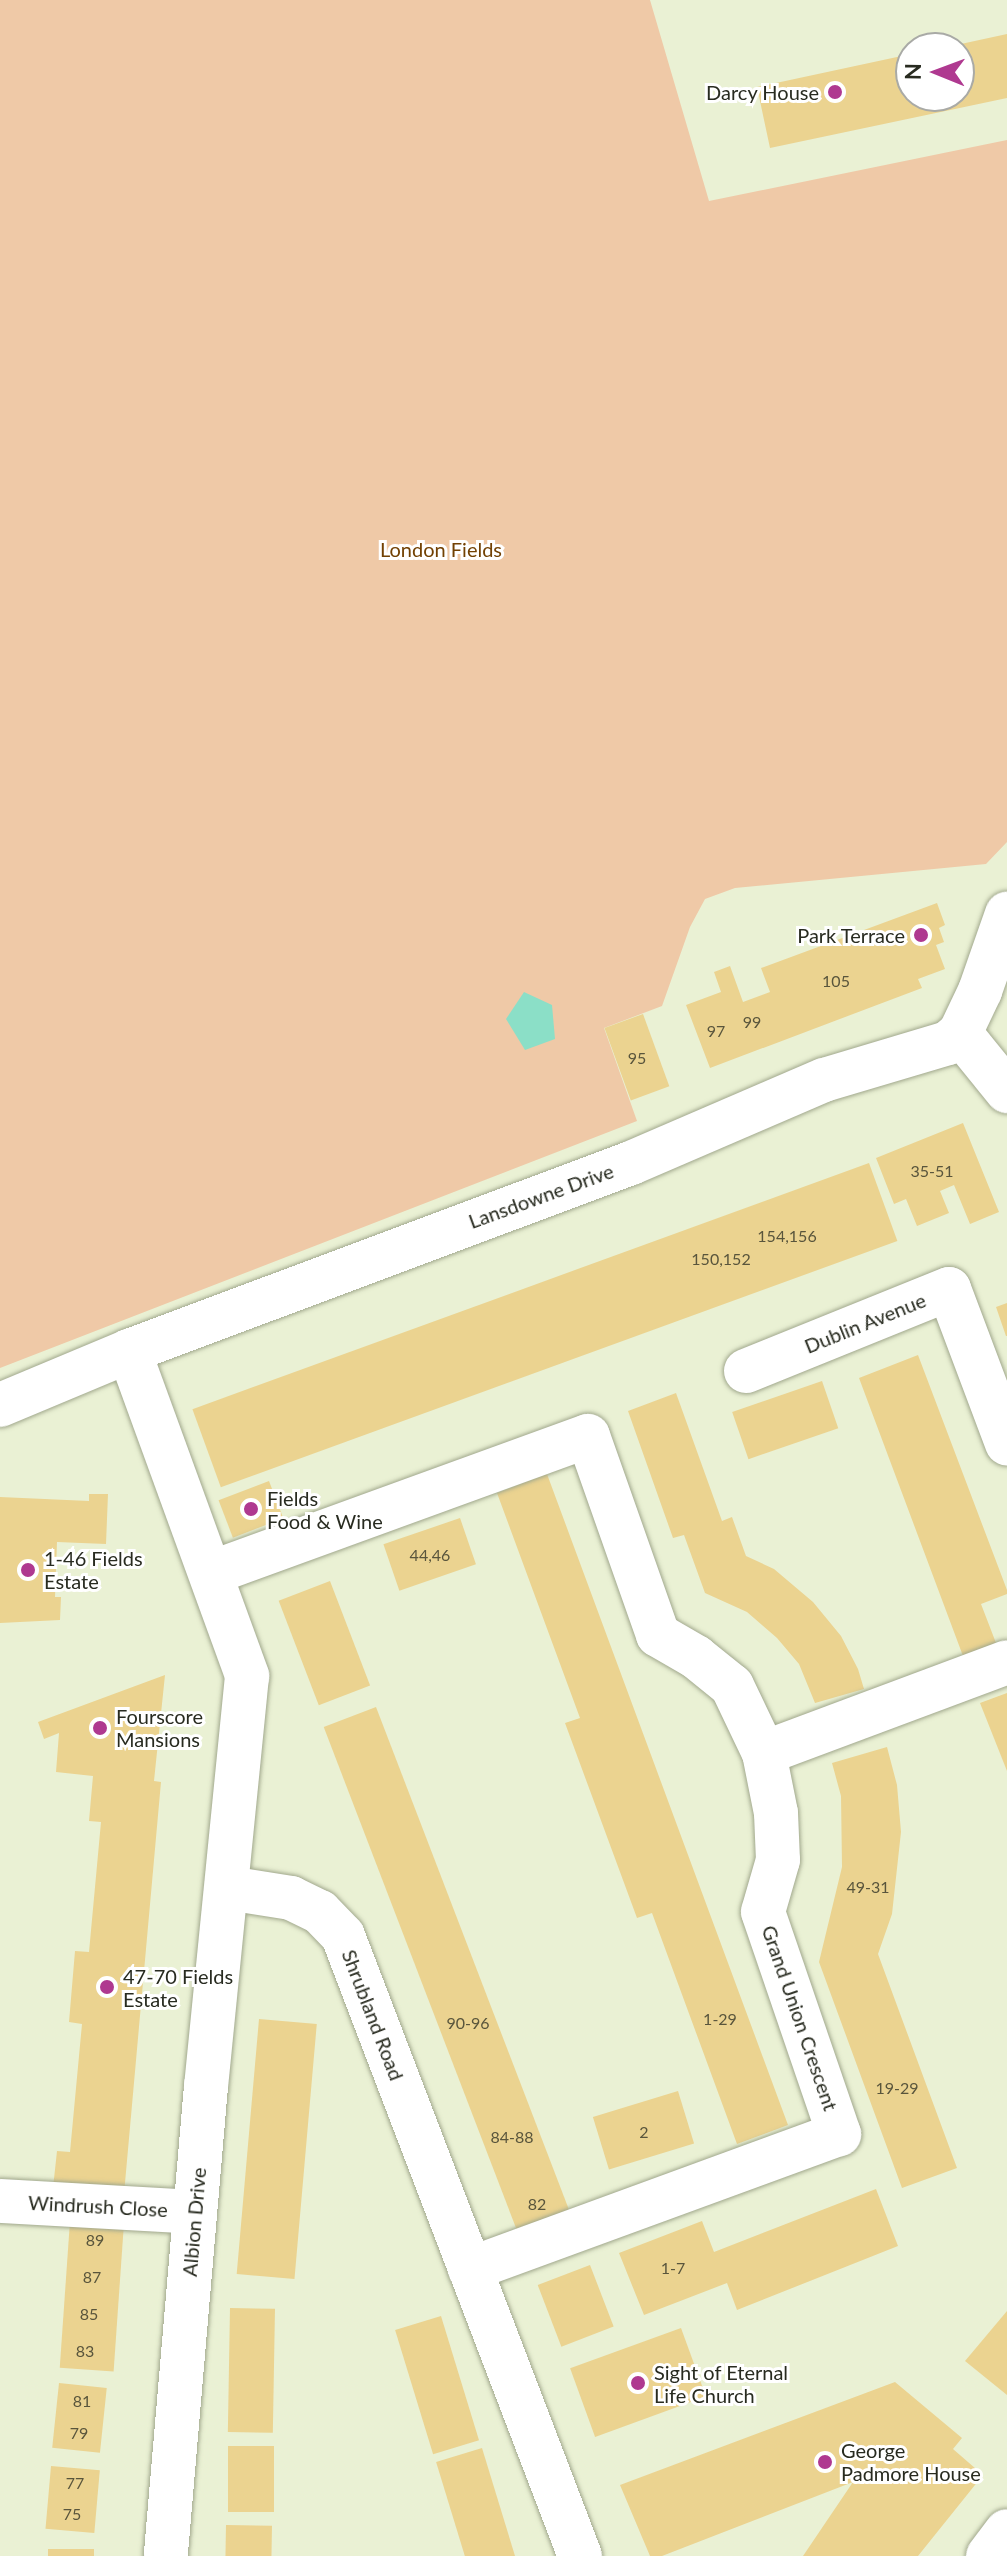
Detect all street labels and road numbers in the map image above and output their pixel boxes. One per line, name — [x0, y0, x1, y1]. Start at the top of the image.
street label: Lansdowne Drive — [465, 1159, 617, 1233]
street label: Dublin Avenue — [801, 1288, 929, 1358]
street label: Grand Union Crescent — [757, 1922, 843, 2114]
street label: Shrubland Road — [337, 1946, 409, 2084]
street label: Albion Drive — [177, 2166, 211, 2278]
street label: Windrush Close — [28, 2190, 168, 2222]

